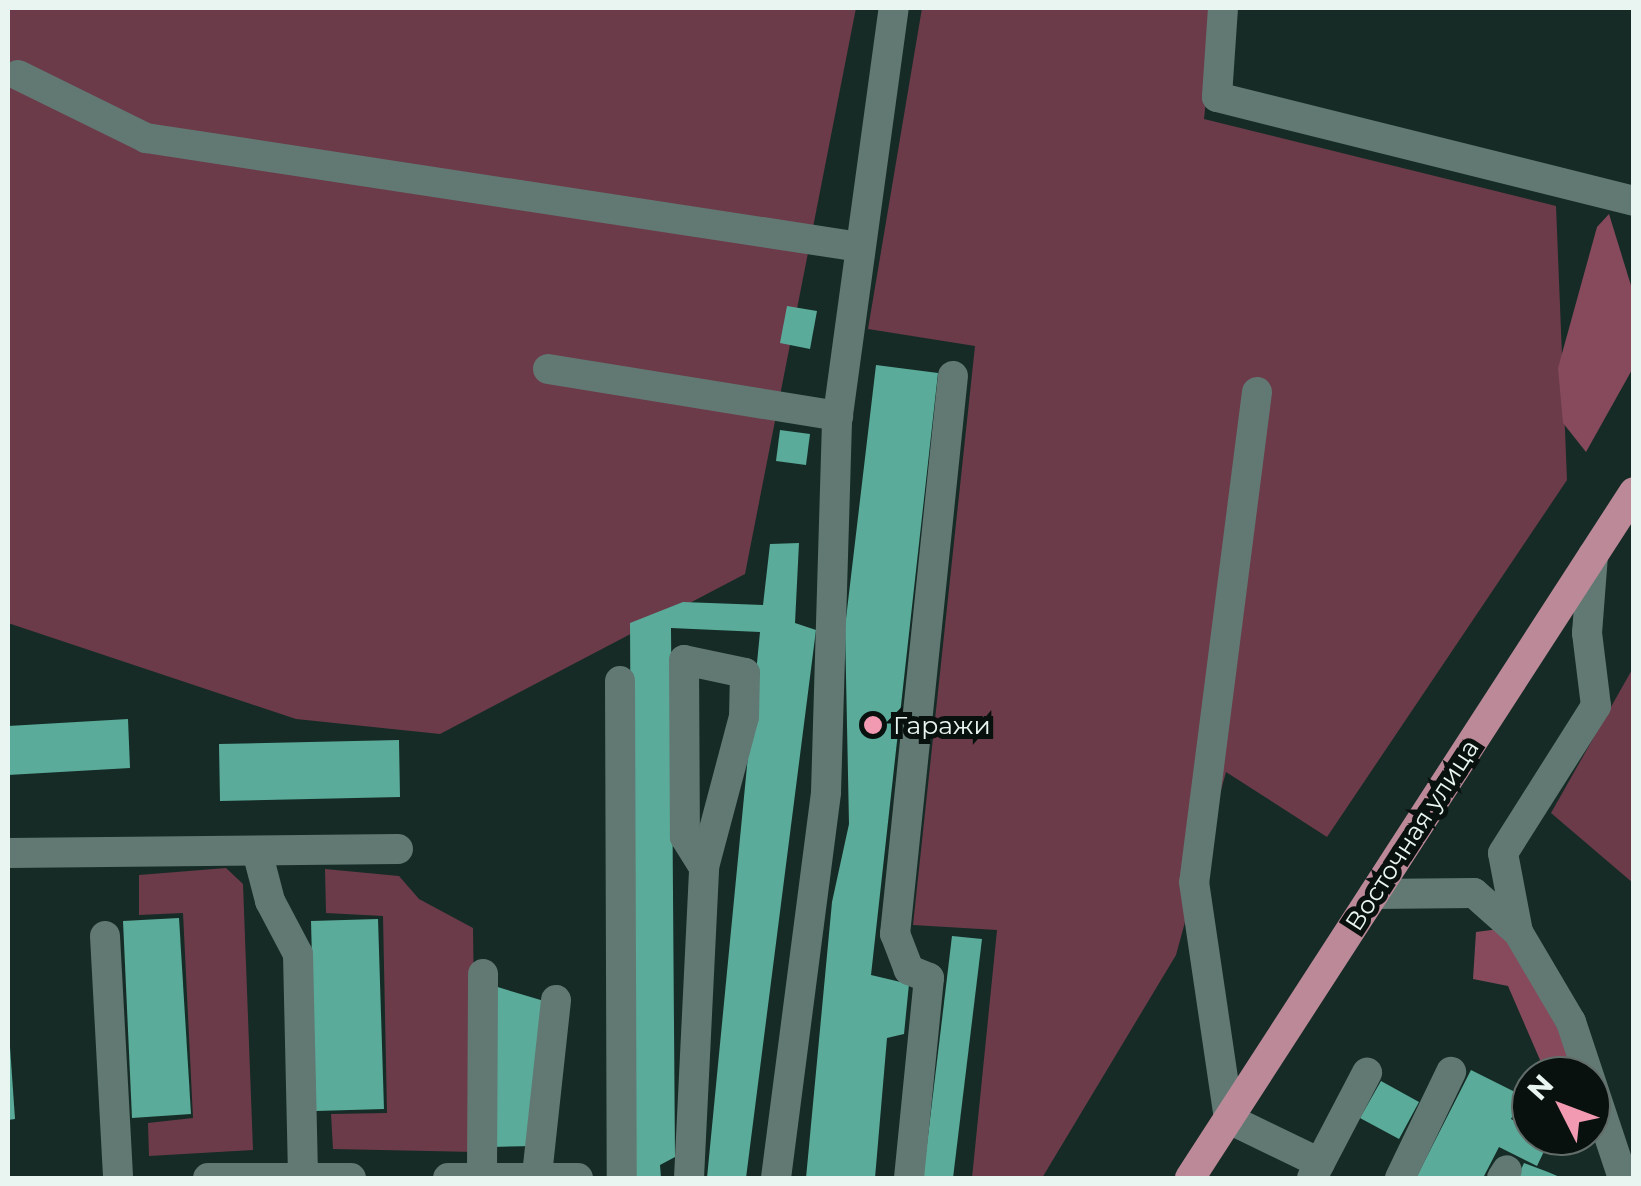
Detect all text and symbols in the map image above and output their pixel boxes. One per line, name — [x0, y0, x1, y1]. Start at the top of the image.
place label: Гаражи — [893, 710, 991, 740]
marker: Гаражи — [862, 714, 884, 736]
street label: Восточная улица — [1339, 734, 1485, 936]
north arrow — [1511, 1056, 1611, 1156]
text: N — [1520, 1067, 1560, 1107]

